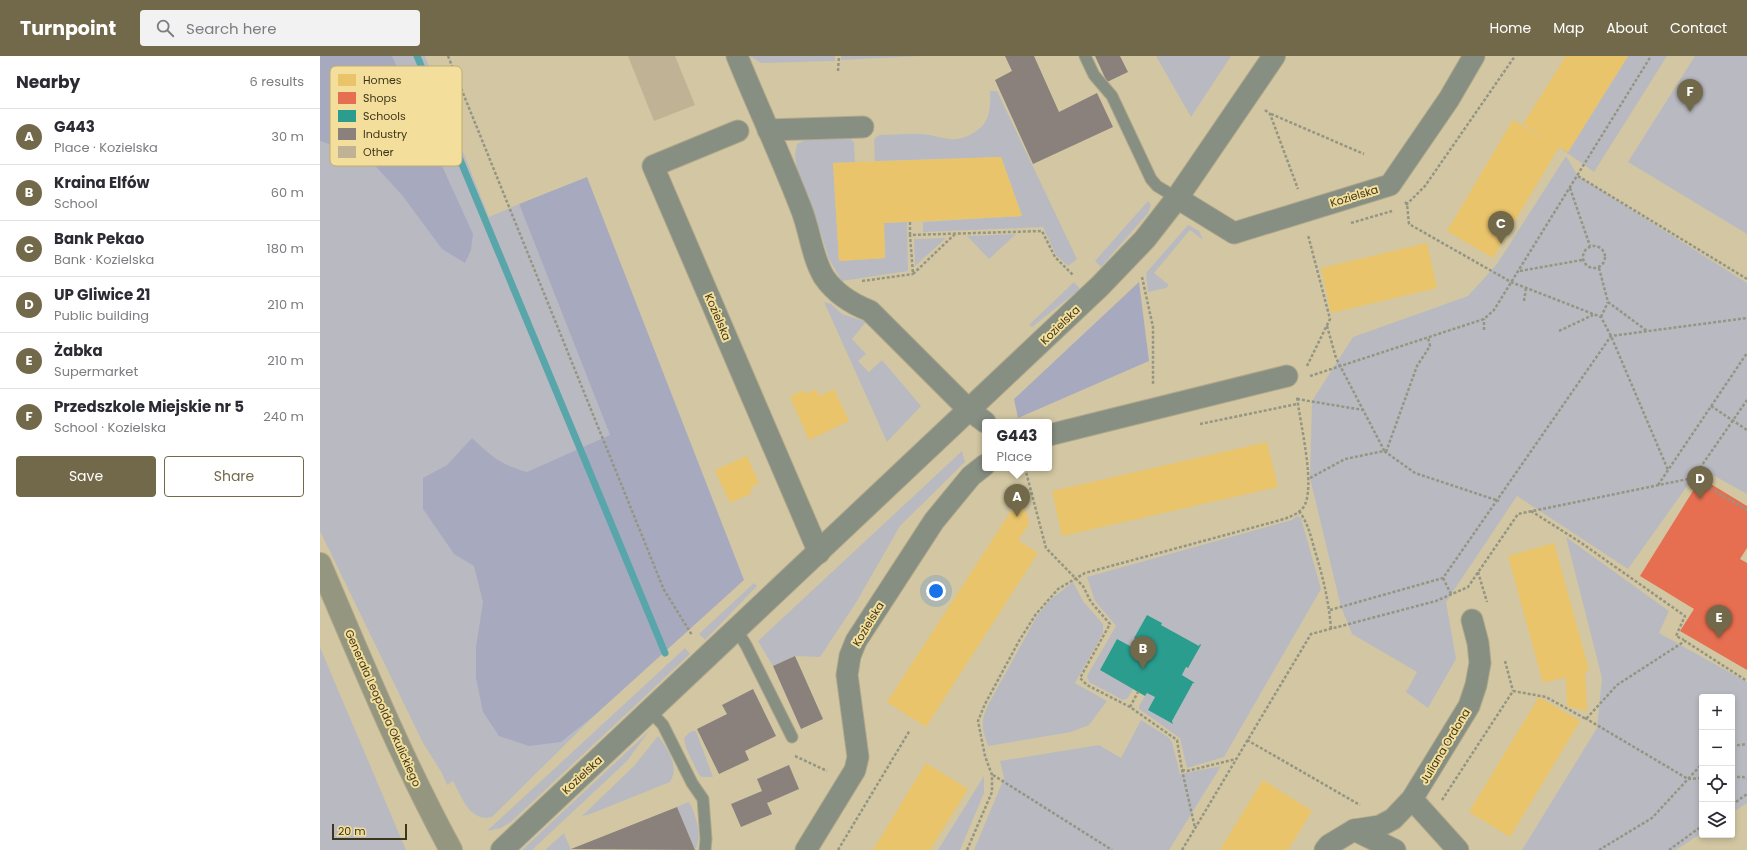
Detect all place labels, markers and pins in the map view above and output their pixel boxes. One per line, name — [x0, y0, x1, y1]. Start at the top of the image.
pin: F — [1677, 79, 1703, 112]
pin: C — [1488, 211, 1514, 244]
pin: D — [1687, 466, 1713, 499]
pin: A — [1004, 484, 1030, 517]
pin: E — [1706, 605, 1732, 638]
pin: B — [1130, 636, 1156, 669]

